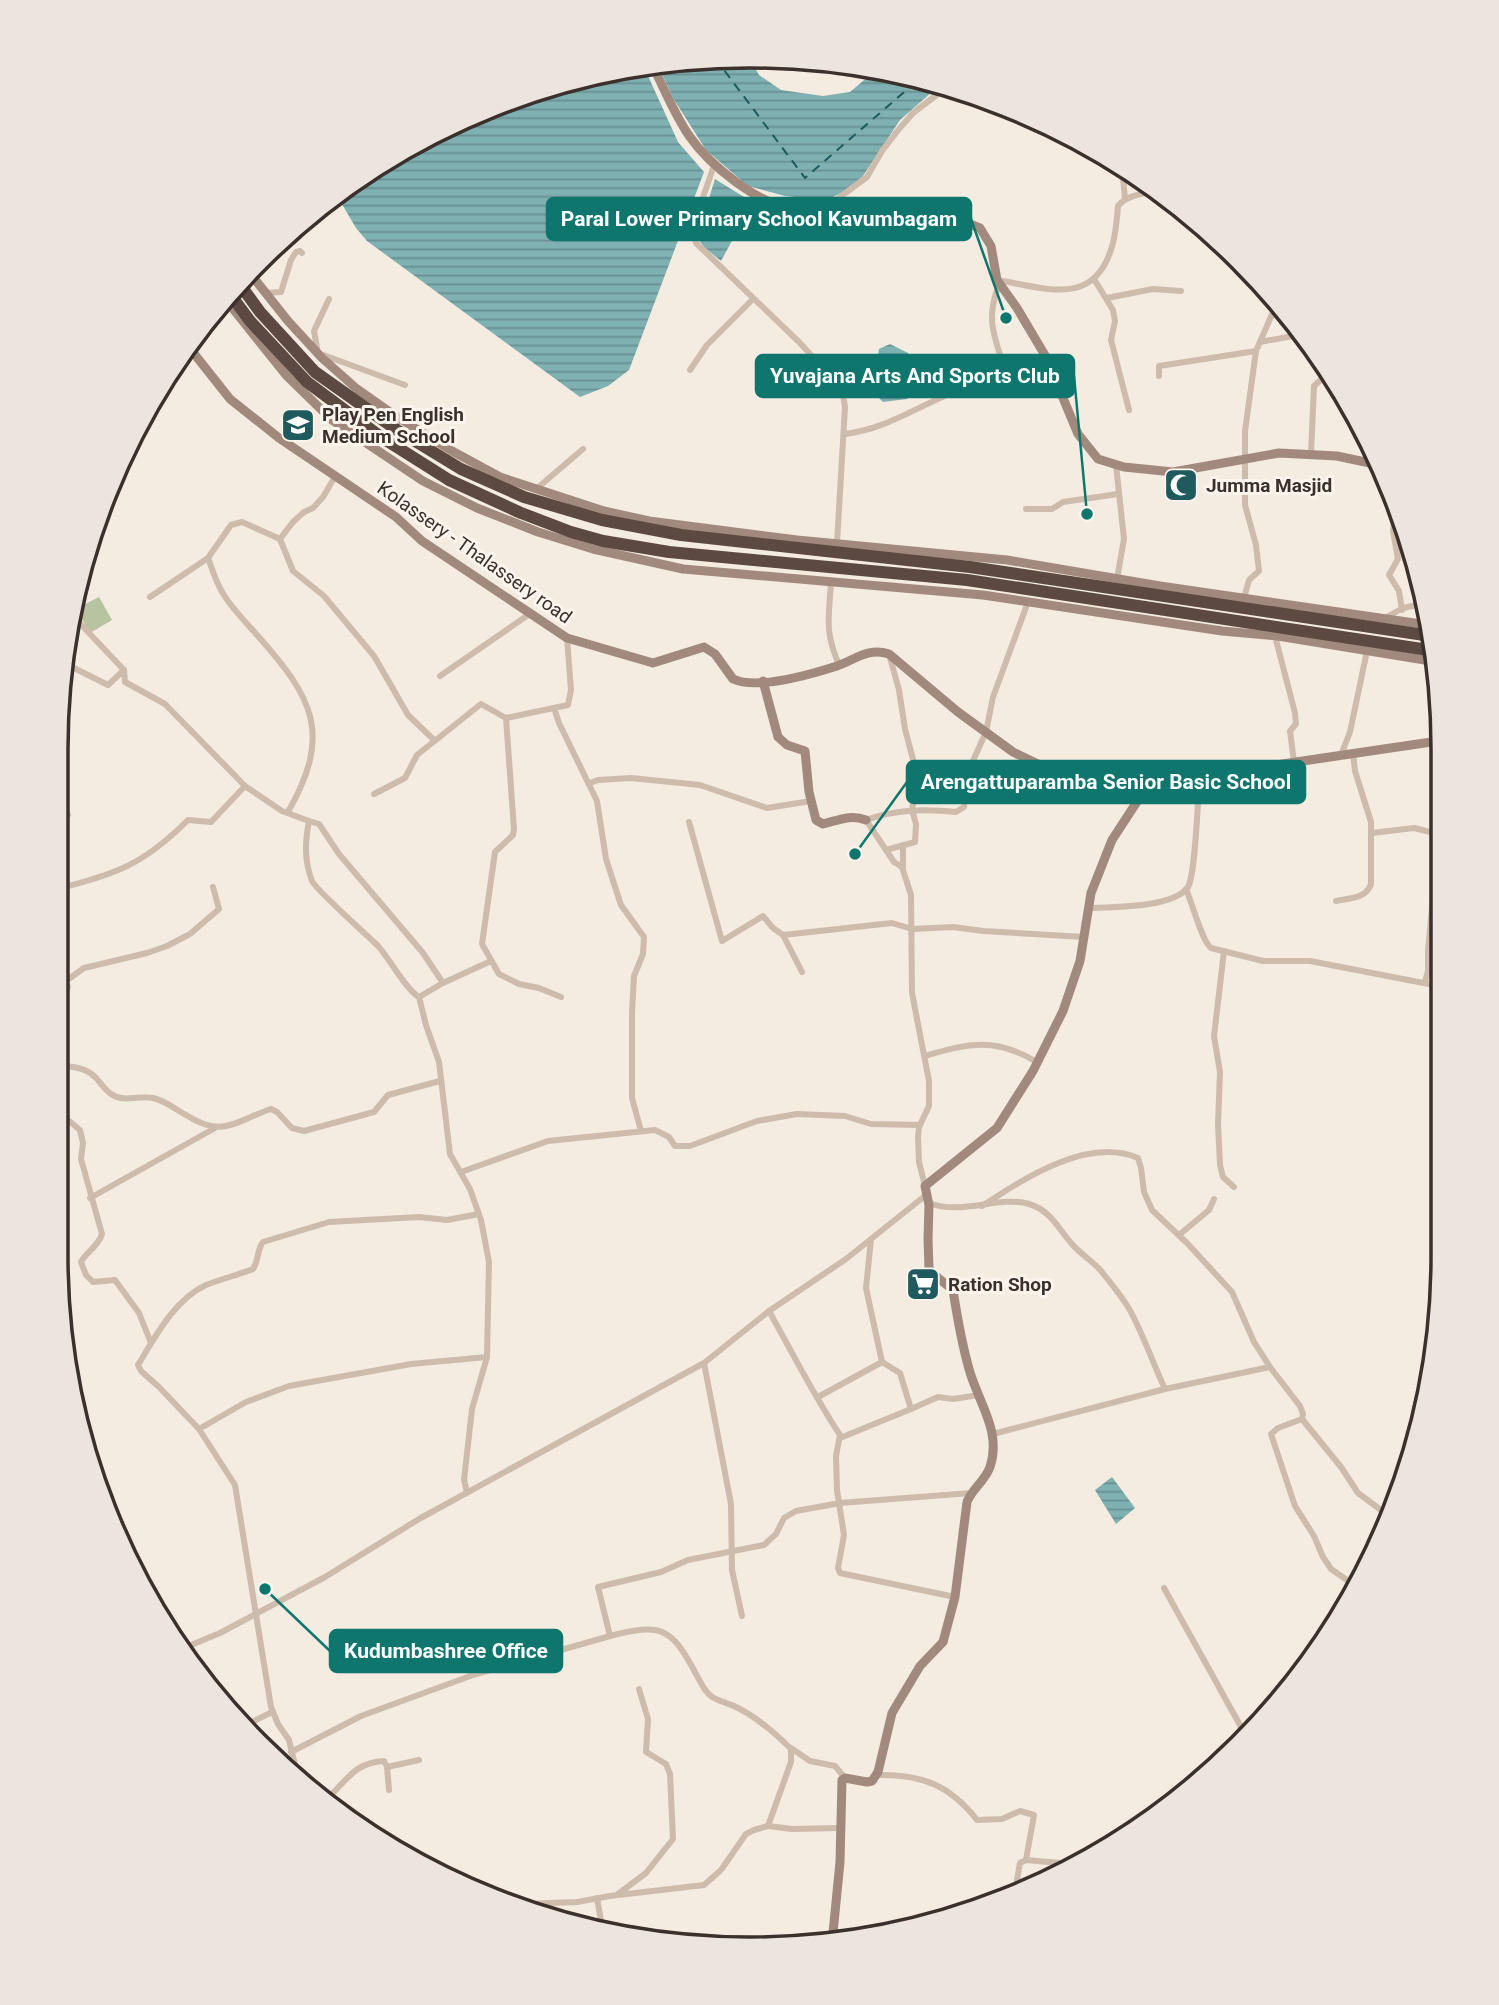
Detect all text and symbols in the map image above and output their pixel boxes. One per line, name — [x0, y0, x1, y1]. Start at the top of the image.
callout: Paral Lower Primary School Kavumbagam — [547, 198, 971, 240]
text: Paral Lower Primary School Kavumbagam — [561, 207, 957, 231]
callout: Yuvajana Arts And Sports Club — [756, 355, 1074, 397]
text: Yuvajana Arts And Sports Club — [770, 364, 1060, 388]
place label: Play Pen English Medium School — [322, 403, 464, 448]
school or university icon: Play Pen English Medium School — [279, 406, 317, 444]
mosque icon: Jumma Masjid — [1162, 466, 1200, 504]
place label: Jumma Masjid — [1206, 474, 1332, 497]
street label: Kolassery - Thalassery road — [373, 476, 576, 628]
callout: Arengattuparamba Senior Basic School — [907, 761, 1305, 803]
text: Arengattuparamba Senior Basic School — [921, 770, 1291, 794]
supermarket icon: Ration Shop — [904, 1265, 942, 1303]
place label: Ration Shop — [948, 1273, 1052, 1296]
callout: Kudumbashree Office — [330, 1630, 562, 1672]
text: Kudumbashree Office — [344, 1639, 548, 1663]

